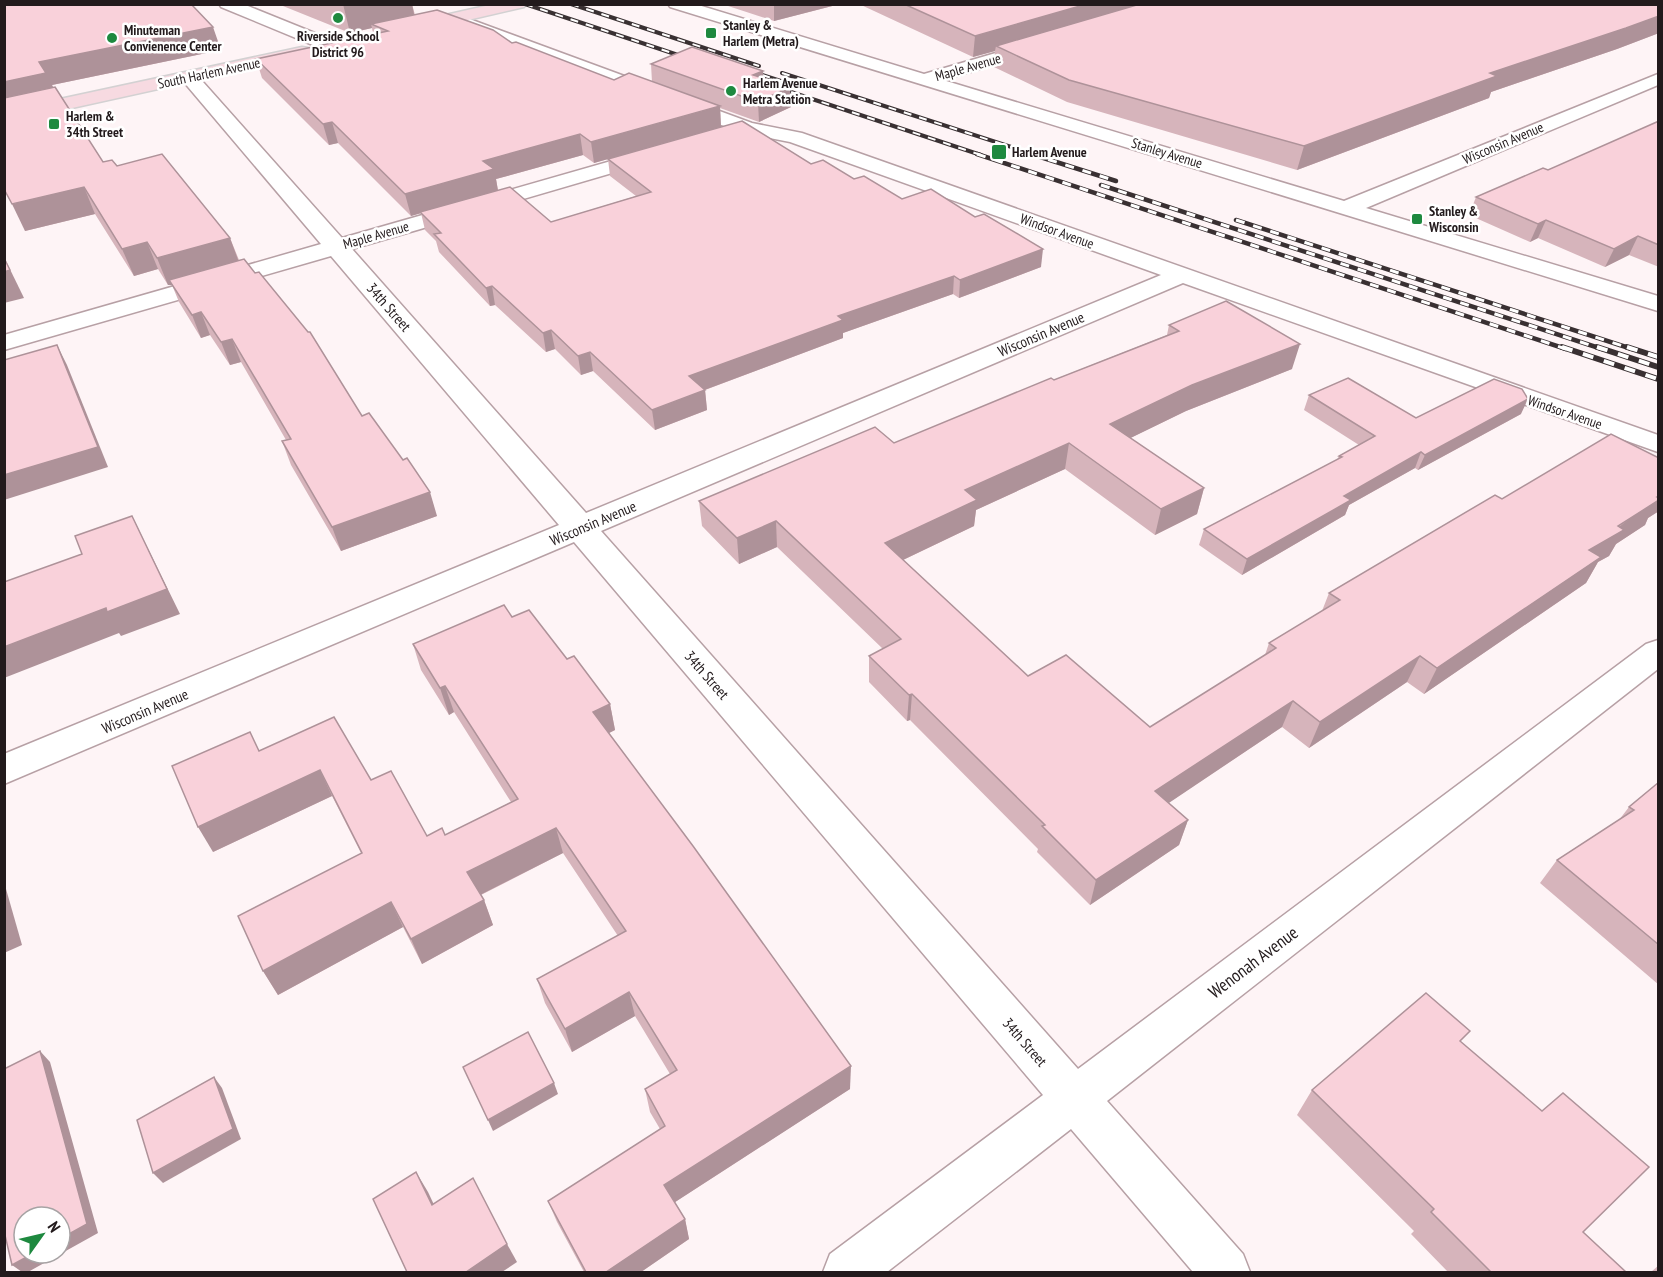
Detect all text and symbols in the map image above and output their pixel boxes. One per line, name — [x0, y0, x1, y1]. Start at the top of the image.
marker: Riverside School District 96 — [331, 11, 345, 25]
place label: Stanley & Harlem (Metra) — [723, 16, 799, 50]
place label: Minuteman Convienence Center — [124, 21, 223, 55]
marker: Stanley & Harlem (Metra) — [704, 26, 718, 40]
place label: Riverside School District 96 — [297, 27, 380, 61]
marker: Minuteman Convienence Center — [105, 31, 119, 45]
street label: Maple Avenue — [933, 49, 1003, 85]
street label: South Harlem Avenue — [156, 53, 262, 93]
place label: Harlem Avenue Metra Station — [743, 74, 818, 108]
marker: Harlem Avenue Metra Station — [724, 84, 738, 98]
place label: Harlem & 34th Street — [66, 107, 123, 141]
marker: Harlem & 34th Street — [47, 117, 61, 131]
street label: Wisconsin Avenue — [1460, 118, 1546, 168]
street label: Stanley Avenue — [1129, 134, 1205, 172]
marker: Harlem Avenue — [990, 143, 1008, 161]
place label: Harlem Avenue — [1012, 143, 1087, 161]
place label: Stanley & Wisconsin — [1428, 202, 1479, 236]
street label: Windsor Avenue — [1018, 209, 1097, 253]
marker: Stanley & Wisconsin — [1410, 212, 1424, 226]
street label: Maple Avenue — [341, 217, 411, 253]
street label: 34th Street — [363, 279, 415, 335]
street label: Wisconsin Avenue — [995, 307, 1087, 361]
street label: Windsor Avenue — [1526, 391, 1605, 433]
street label: Wisconsin Avenue — [547, 496, 639, 550]
street label: 34th Street — [681, 647, 733, 703]
street label: Wisconsin Avenue — [99, 684, 191, 738]
street label: Wenonah Avenue — [1204, 921, 1302, 1003]
street label: 34th Street — [999, 1014, 1051, 1070]
north arrow — [12, 1205, 72, 1265]
text: N — [44, 1217, 65, 1236]

